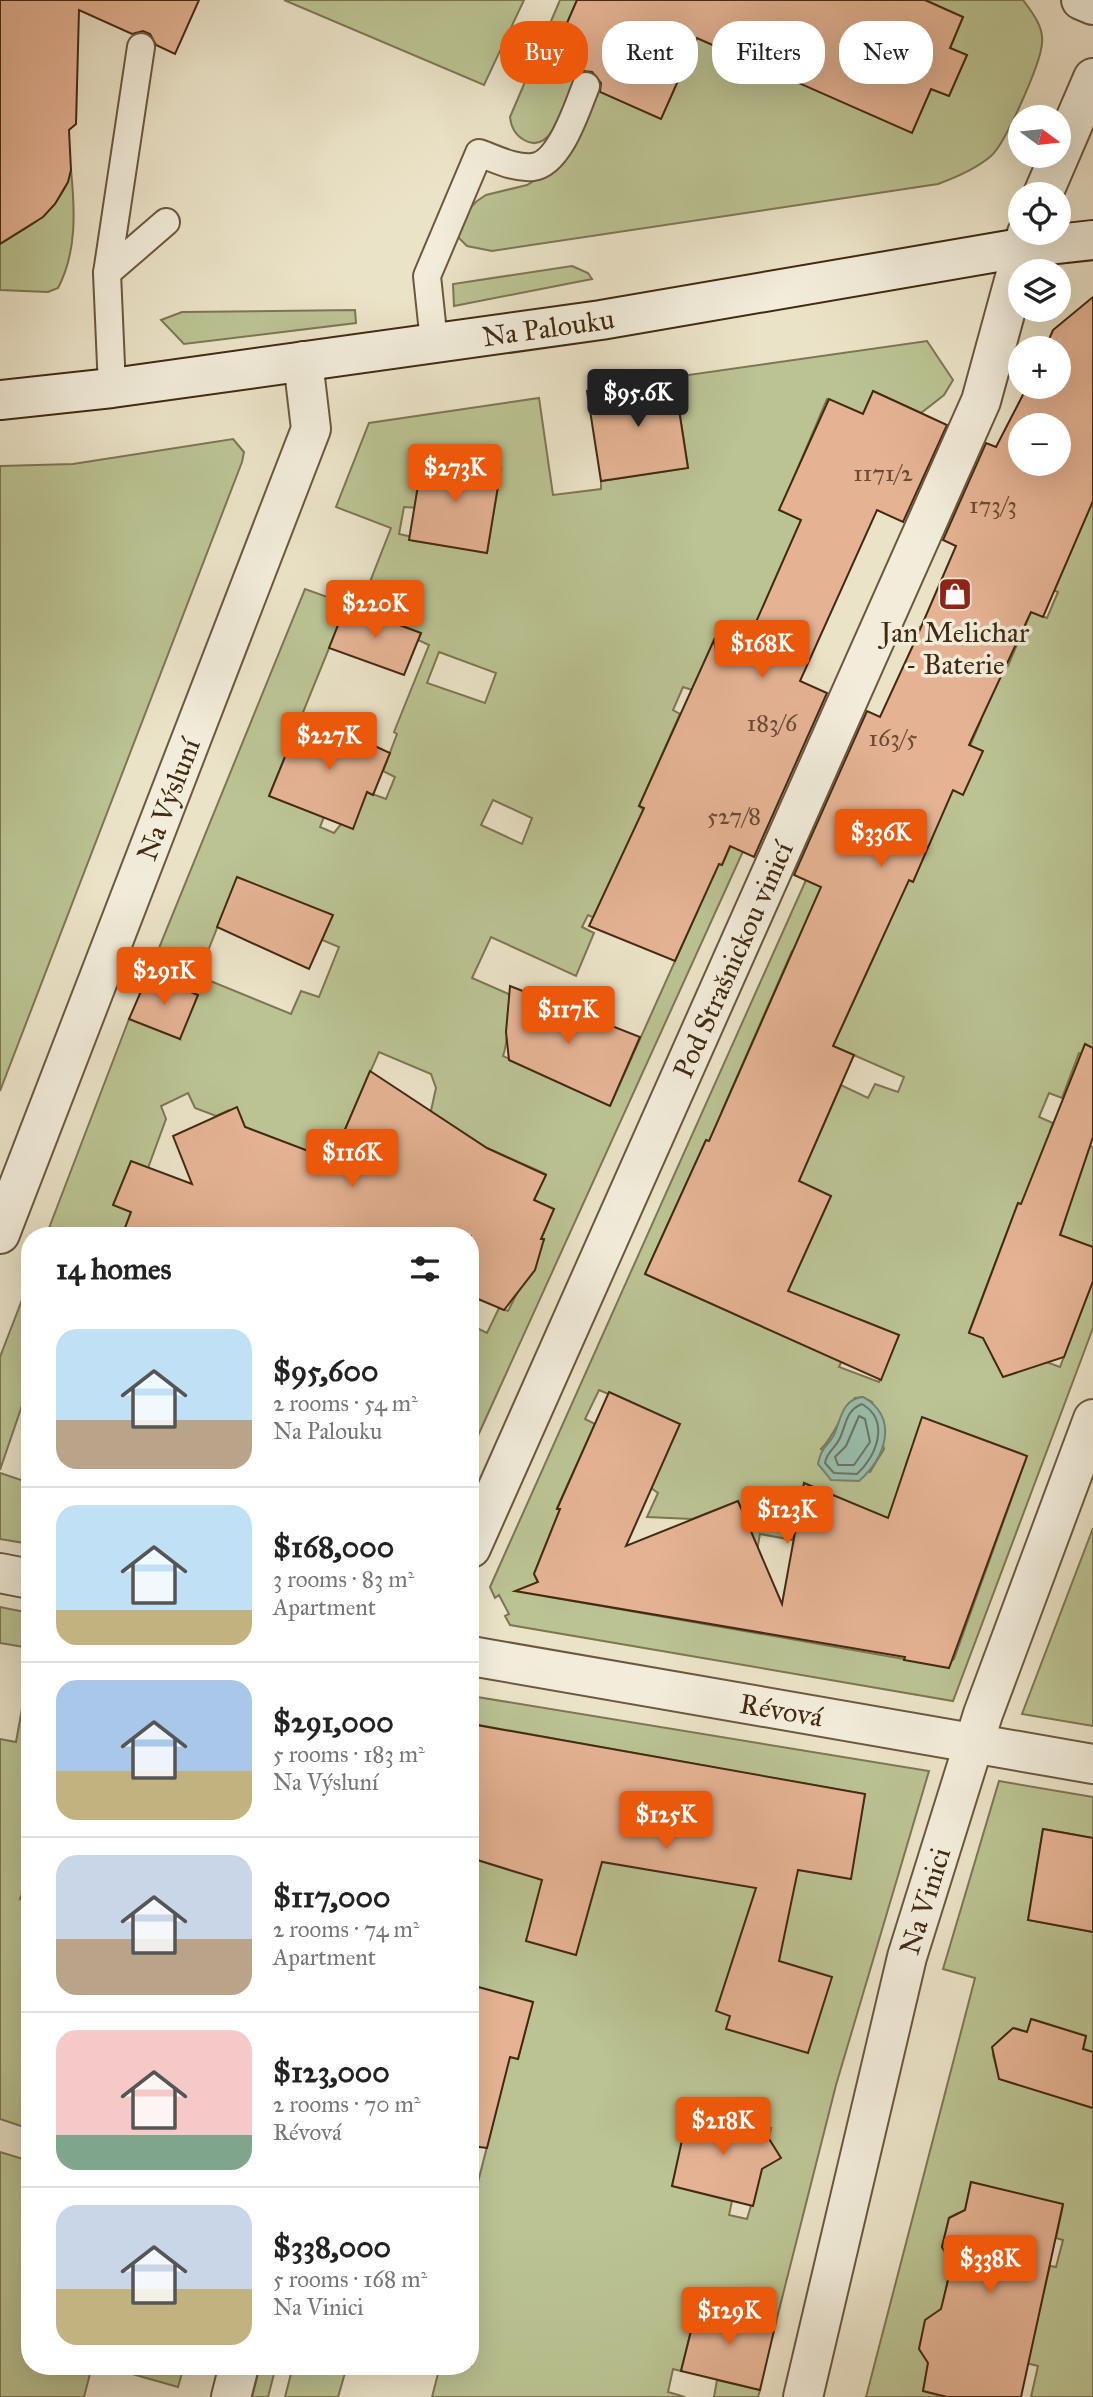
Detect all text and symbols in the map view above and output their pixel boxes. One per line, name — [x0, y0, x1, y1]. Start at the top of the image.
chip: Buy — [500, 21, 588, 84]
chip: Rent — [602, 21, 698, 84]
chip: Filters — [712, 21, 825, 84]
chip: New — [839, 21, 933, 84]
north arrow — [1008, 105, 1071, 168]
map controls — [1008, 105, 1071, 476]
button: locate — [1008, 182, 1071, 245]
button: layers — [1008, 259, 1071, 322]
street label: Na Palouku — [480, 301, 617, 354]
button: + — [1008, 336, 1071, 399]
pin: $95.6K — [581, 370, 695, 429]
text: $95.6K — [603, 378, 673, 406]
button: − — [1008, 413, 1071, 476]
pin: $273K — [406, 444, 504, 504]
text: $273K — [424, 453, 486, 481]
house number: 1171/2 — [853, 458, 913, 488]
house number: 173/3 — [969, 490, 1017, 520]
shop icon: Jan Melichar - Baterie — [936, 575, 974, 613]
pin: $220K — [326, 580, 424, 640]
text: $220K — [342, 589, 408, 617]
place label: Jan Melichar - Baterie — [878, 615, 1030, 682]
pin: $168K — [713, 620, 811, 680]
text: $168K — [730, 629, 794, 657]
house number: 183/6 — [747, 708, 798, 738]
pin: $227K — [280, 712, 378, 772]
text: $227K — [297, 721, 361, 749]
house number: 163/5 — [869, 723, 917, 753]
street label: Na Výsluní — [128, 732, 208, 865]
house number: 527/8 — [707, 801, 761, 831]
pin: $336K — [832, 810, 930, 869]
text: $336K — [851, 818, 911, 846]
street label: Pod Strašnickou vinicí — [665, 835, 801, 1083]
pin: $291K — [115, 948, 213, 1007]
text: $291K — [133, 956, 195, 984]
pin: $117K — [519, 986, 617, 1046]
text: $117K — [538, 995, 598, 1023]
pin: $116K — [303, 1130, 401, 1189]
text: $116K — [322, 1138, 382, 1166]
icon: filters — [406, 1250, 444, 1288]
text: 14 homes — [56, 1251, 171, 1287]
text: $95,600 — [273, 1353, 378, 1389]
icon: home — [112, 1357, 196, 1441]
text: 2 rooms · 54 m² — [273, 1389, 418, 1417]
text: Na Palouku — [273, 1417, 382, 1445]
pin: $123K — [738, 1486, 836, 1546]
text: $123K — [757, 1495, 817, 1523]
text: $168,000 — [273, 1529, 394, 1565]
icon: home — [112, 1533, 196, 1617]
text: 3 rooms · 83 m² — [273, 1565, 414, 1593]
text: Apartment — [273, 1593, 376, 1621]
street label: Révová — [737, 1685, 826, 1734]
text: $291,000 — [273, 1704, 394, 1740]
icon: home — [112, 1708, 196, 1792]
text: 5 rooms · 183 m² — [273, 1740, 425, 1768]
text: Na Výsluní — [273, 1768, 378, 1796]
pin: $125K — [617, 1792, 715, 1851]
text: $125K — [635, 1800, 697, 1828]
street label: Na Vinici — [891, 1843, 958, 1959]
text: $117,000 — [273, 1879, 390, 1915]
icon: home — [112, 1883, 196, 1967]
text: 2 rooms · 74 m² — [273, 1915, 419, 1943]
text: Apartment — [273, 1943, 376, 1971]
text: $123,000 — [273, 2054, 390, 2090]
icon: home — [112, 2058, 196, 2142]
text: 2 rooms · 70 m² — [273, 2090, 421, 2118]
pin: $218K — [674, 2098, 772, 2157]
text: $218K — [692, 2106, 754, 2134]
text: Révová — [273, 2118, 342, 2146]
text: $338,000 — [273, 2229, 391, 2265]
icon: home — [112, 2233, 196, 2317]
pin: $338K — [941, 2236, 1039, 2295]
text: $338K — [960, 2244, 1020, 2272]
text: 5 rooms · 168 m² — [273, 2265, 427, 2293]
pin: $129K — [680, 2288, 778, 2347]
text: Na Vinici — [273, 2293, 364, 2321]
text: $129K — [698, 2296, 760, 2324]

